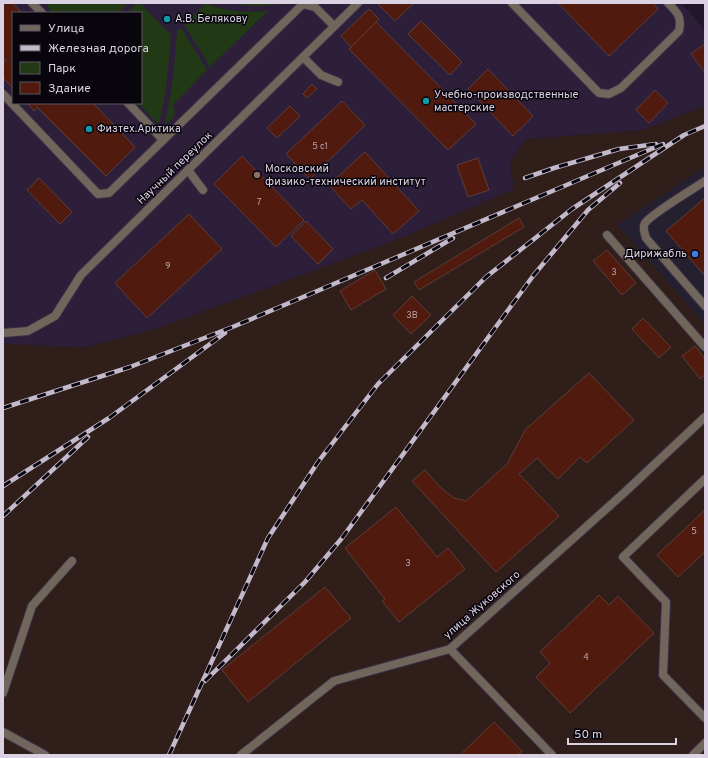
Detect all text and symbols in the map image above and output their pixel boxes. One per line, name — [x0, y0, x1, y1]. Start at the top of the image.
legend — [12, 12, 142, 104]
place label: А.В. Белякову — [175, 12, 248, 26]
marker: А.В. Белякову — [162, 14, 172, 24]
text: Улица — [48, 21, 84, 37]
text: Железная дорога — [48, 41, 149, 57]
text: Парк — [48, 61, 76, 77]
text: Здание — [48, 81, 91, 97]
place label: Учебно-производственные мастерские — [434, 88, 579, 115]
marker: Учебно-производственные мастерские — [421, 96, 431, 106]
place label: Физтех.Арктика — [97, 122, 181, 136]
marker: Физтех.Арктика — [84, 124, 94, 134]
street label: Научный переулок — [134, 128, 216, 208]
house number: 5 с1 — [312, 141, 328, 152]
place label: Московский физико-технический институт — [265, 162, 426, 189]
marker: Московский физико-технический институт — [252, 170, 262, 180]
house number: 7 — [257, 197, 262, 208]
place label: Дирижабль — [624, 247, 687, 261]
marker: Дирижабль — [690, 249, 700, 259]
house number: 9 — [165, 261, 171, 272]
house number: 3 — [611, 267, 617, 278]
house number: 3В — [406, 310, 418, 321]
house number: 5 — [691, 526, 697, 537]
house number: 3 — [405, 558, 411, 569]
street label: улица Жуковского — [441, 568, 523, 642]
house number: 4 — [583, 652, 589, 663]
scale bar — [568, 720, 676, 746]
text: 50 m — [574, 727, 602, 743]

